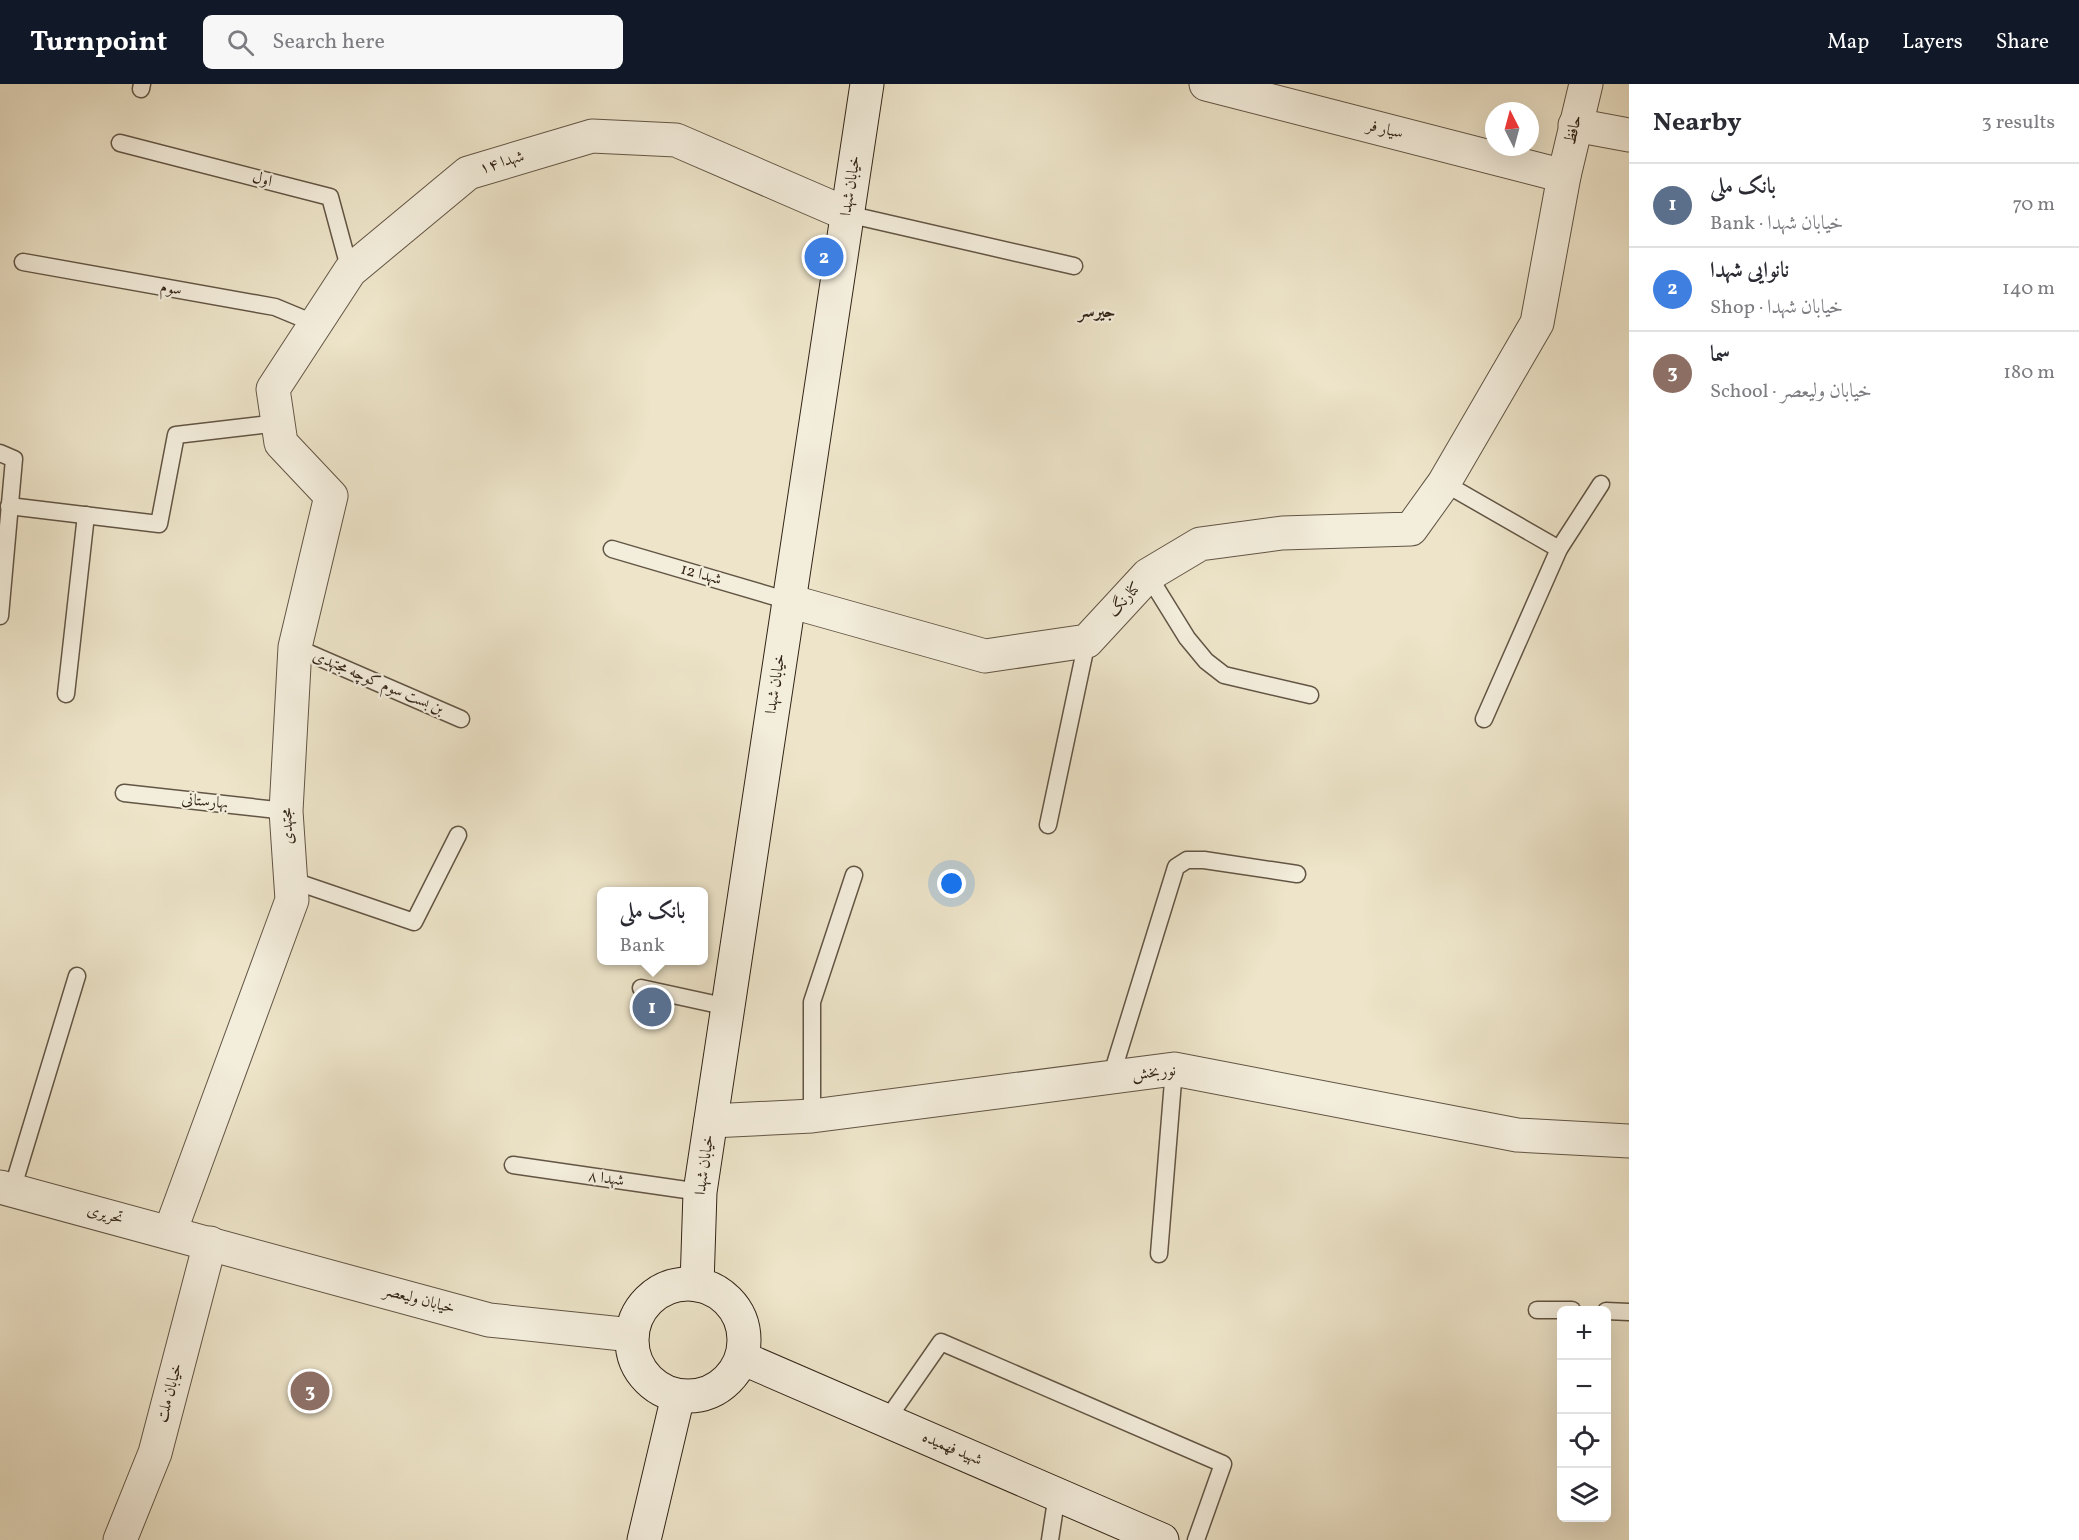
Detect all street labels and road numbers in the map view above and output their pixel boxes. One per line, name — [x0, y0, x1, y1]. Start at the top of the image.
street label: حافظ — [1560, 113, 1588, 147]
street label: سیار فر — [1363, 114, 1405, 145]
street label: شهدا ۱۴ — [477, 146, 527, 180]
street label: خیابان شهدا — [835, 154, 867, 218]
street label: اول — [250, 167, 274, 193]
street label: سوم — [158, 276, 184, 304]
street label: شهدا 12 — [678, 559, 724, 591]
street label: کنارنگ — [1103, 577, 1147, 622]
street label: بن بست سوم کوچه مجتهدی — [308, 645, 447, 722]
street label: خیابان شهدا — [760, 652, 792, 716]
street label: بهارستانی — [181, 789, 229, 815]
street label: مجتهدی — [276, 807, 300, 845]
street label: نوربخش — [1131, 1060, 1177, 1086]
street label: خیابان شهدا — [690, 1133, 720, 1197]
street label: شهدا ۸ — [586, 1166, 626, 1192]
street label: تحریری — [84, 1200, 126, 1230]
street label: خیابان ولیعصر — [379, 1279, 457, 1320]
street label: خیابان ملت — [152, 1361, 188, 1425]
street label: شهید فهمیده — [919, 1427, 985, 1471]

